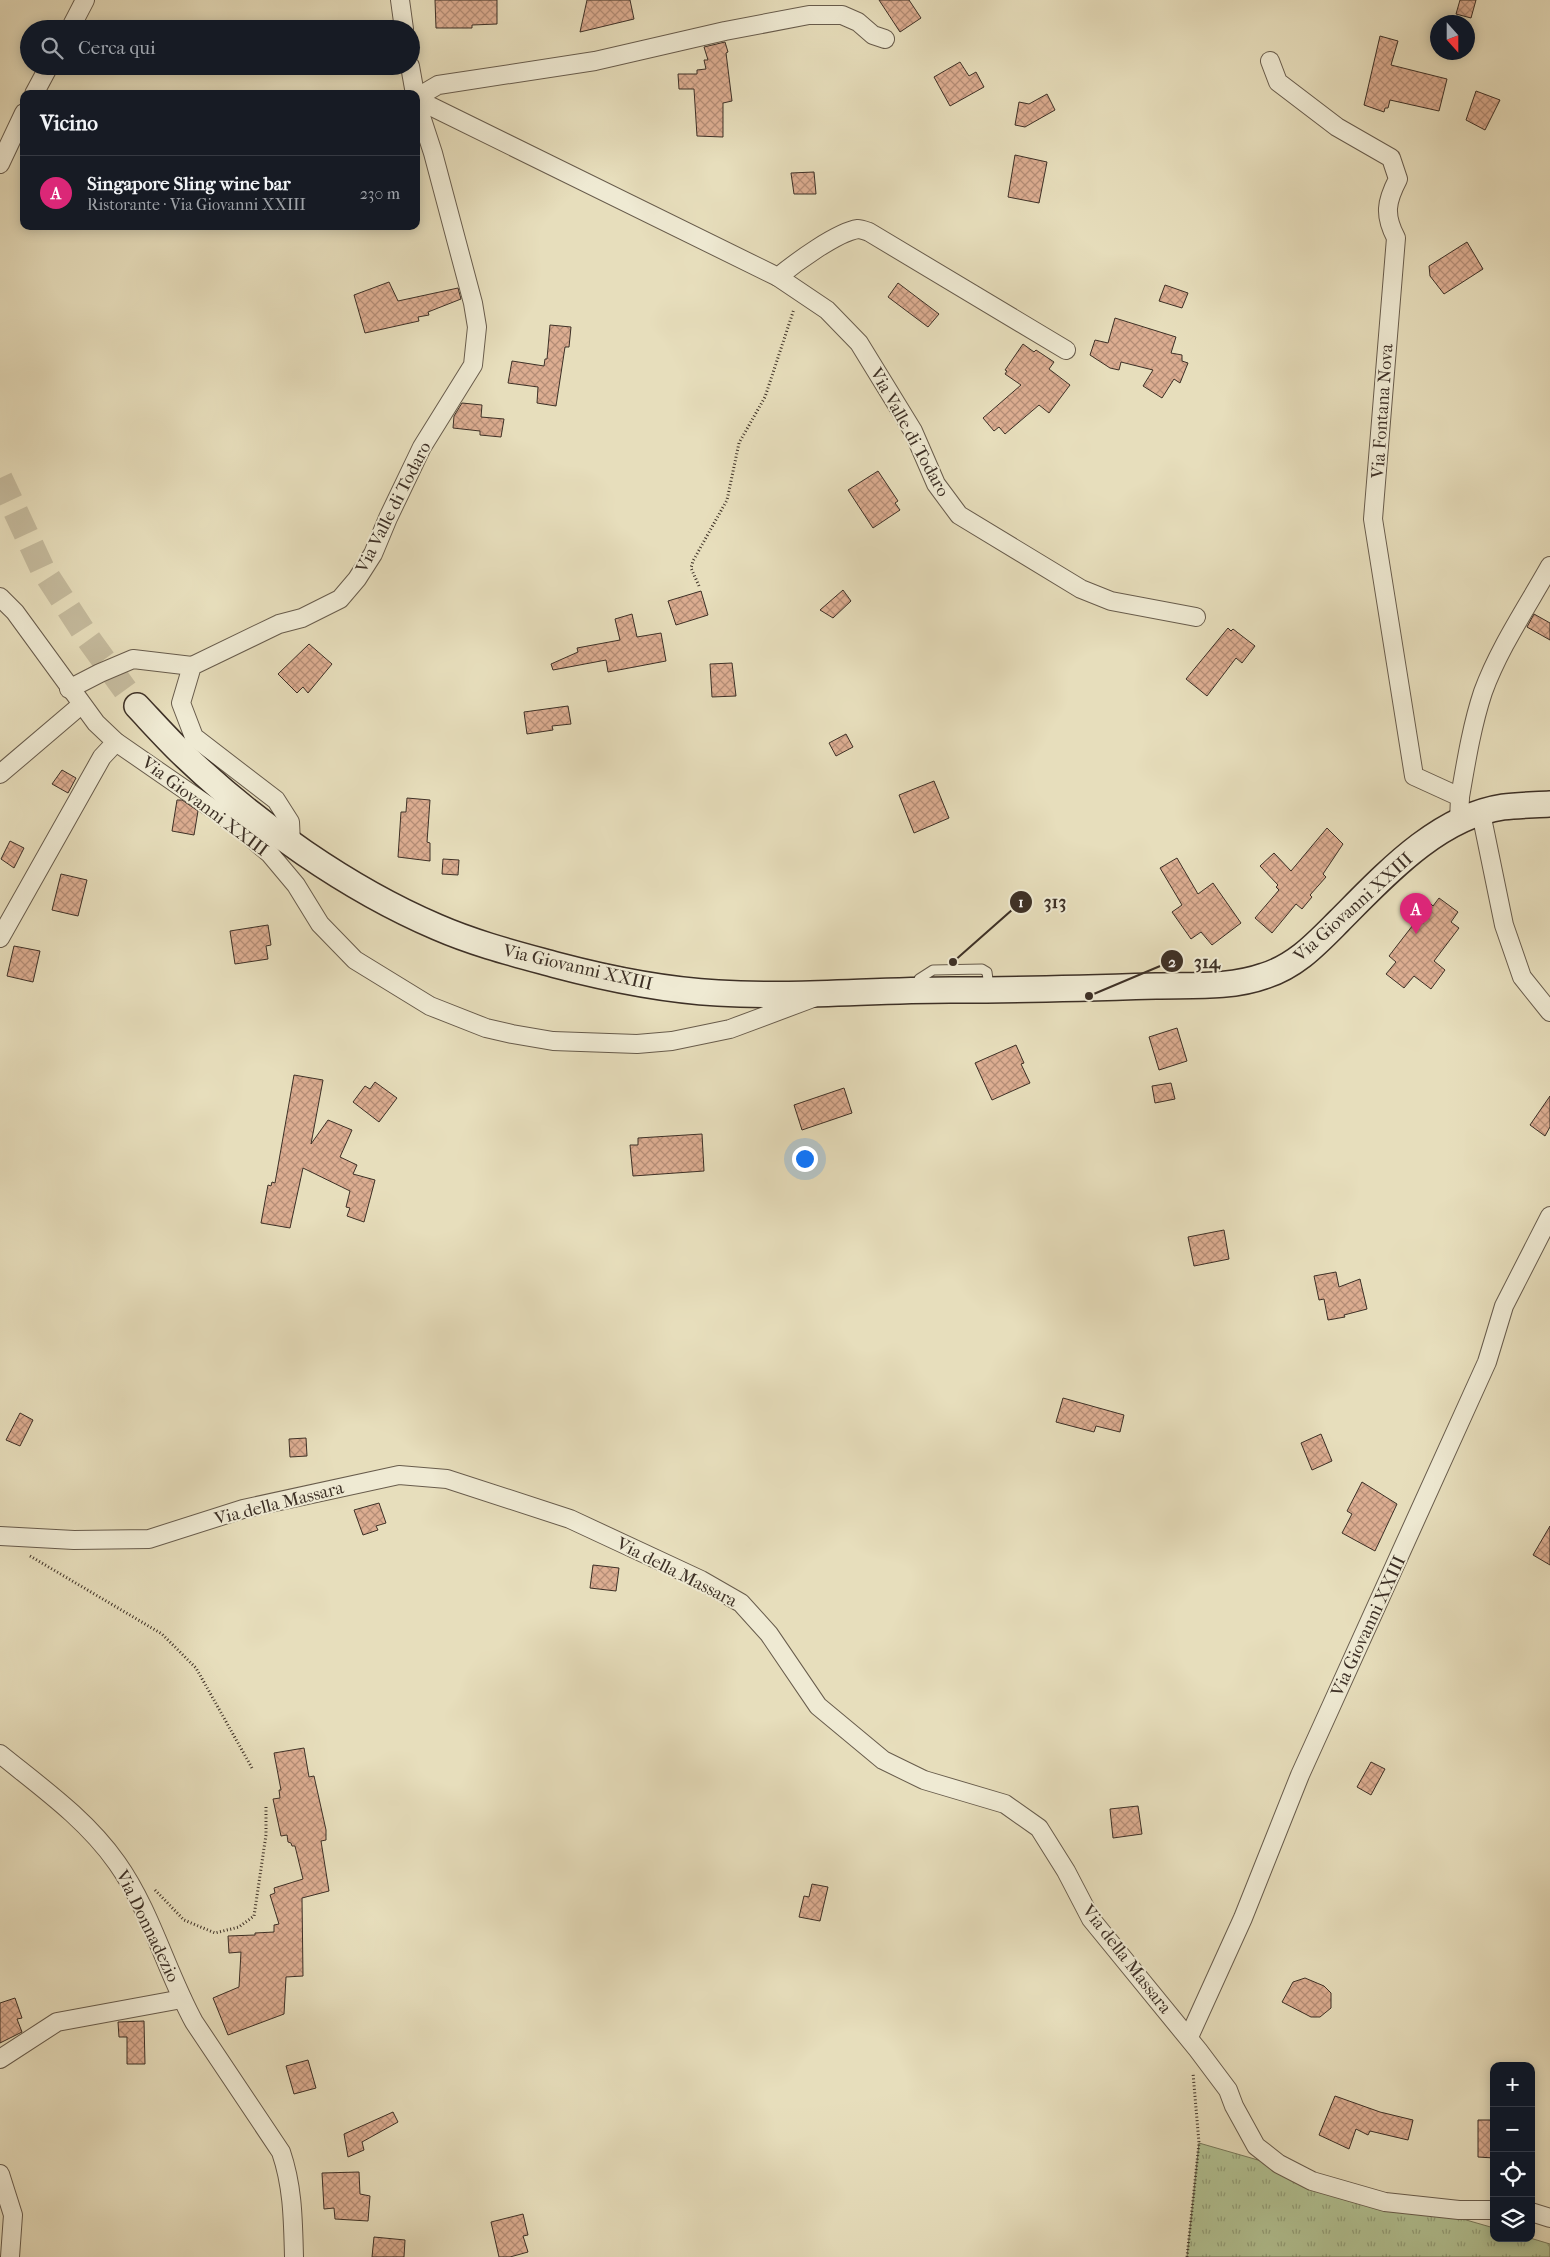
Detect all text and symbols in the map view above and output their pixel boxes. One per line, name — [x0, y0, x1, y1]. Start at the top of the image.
north arrow — [1430, 15, 1475, 60]
search box — [20, 20, 420, 75]
icon: search — [38, 34, 66, 62]
text: Cerca qui — [78, 37, 156, 59]
text: Vicino — [40, 111, 98, 135]
text: Singapore Sling wine bar — [87, 173, 291, 195]
text: A — [51, 184, 61, 203]
text: 230 m — [360, 184, 400, 203]
text: Ristorante · Via Giovanni XXIII — [87, 195, 306, 214]
street label: Via Fontana Nova — [1367, 342, 1398, 480]
street label: Via Valle di Todaro — [865, 363, 954, 500]
street label: Via Valle di Todaro — [351, 438, 435, 577]
street label: Via Giovanni XXIII — [137, 751, 272, 861]
street label: Via Giovanni XXIII — [1289, 849, 1417, 967]
callout: 313 — [1008, 885, 1076, 919]
text: 313 — [1044, 891, 1066, 913]
text: 1 — [1018, 893, 1024, 911]
pin: A — [1400, 893, 1432, 934]
street label: Via Giovanni XXIII — [500, 940, 655, 995]
callout: 314 — [1159, 944, 1230, 978]
text: 314 — [1194, 951, 1221, 973]
text: 2 — [1168, 953, 1176, 971]
your location — [792, 1146, 818, 1172]
street label: Via della Massara — [211, 1477, 347, 1530]
street label: Via della Massara — [612, 1533, 741, 1612]
street label: Via Giovanni XXIII — [1326, 1553, 1410, 1701]
street label: Via Donnadezio — [111, 1866, 184, 1986]
street label: Via della Massara — [1077, 1900, 1176, 2018]
map controls — [1490, 2062, 1535, 2242]
button: + — [1490, 2062, 1535, 2107]
button: − — [1490, 2107, 1535, 2152]
button: locate — [1490, 2152, 1535, 2197]
button: layers — [1490, 2197, 1535, 2242]

